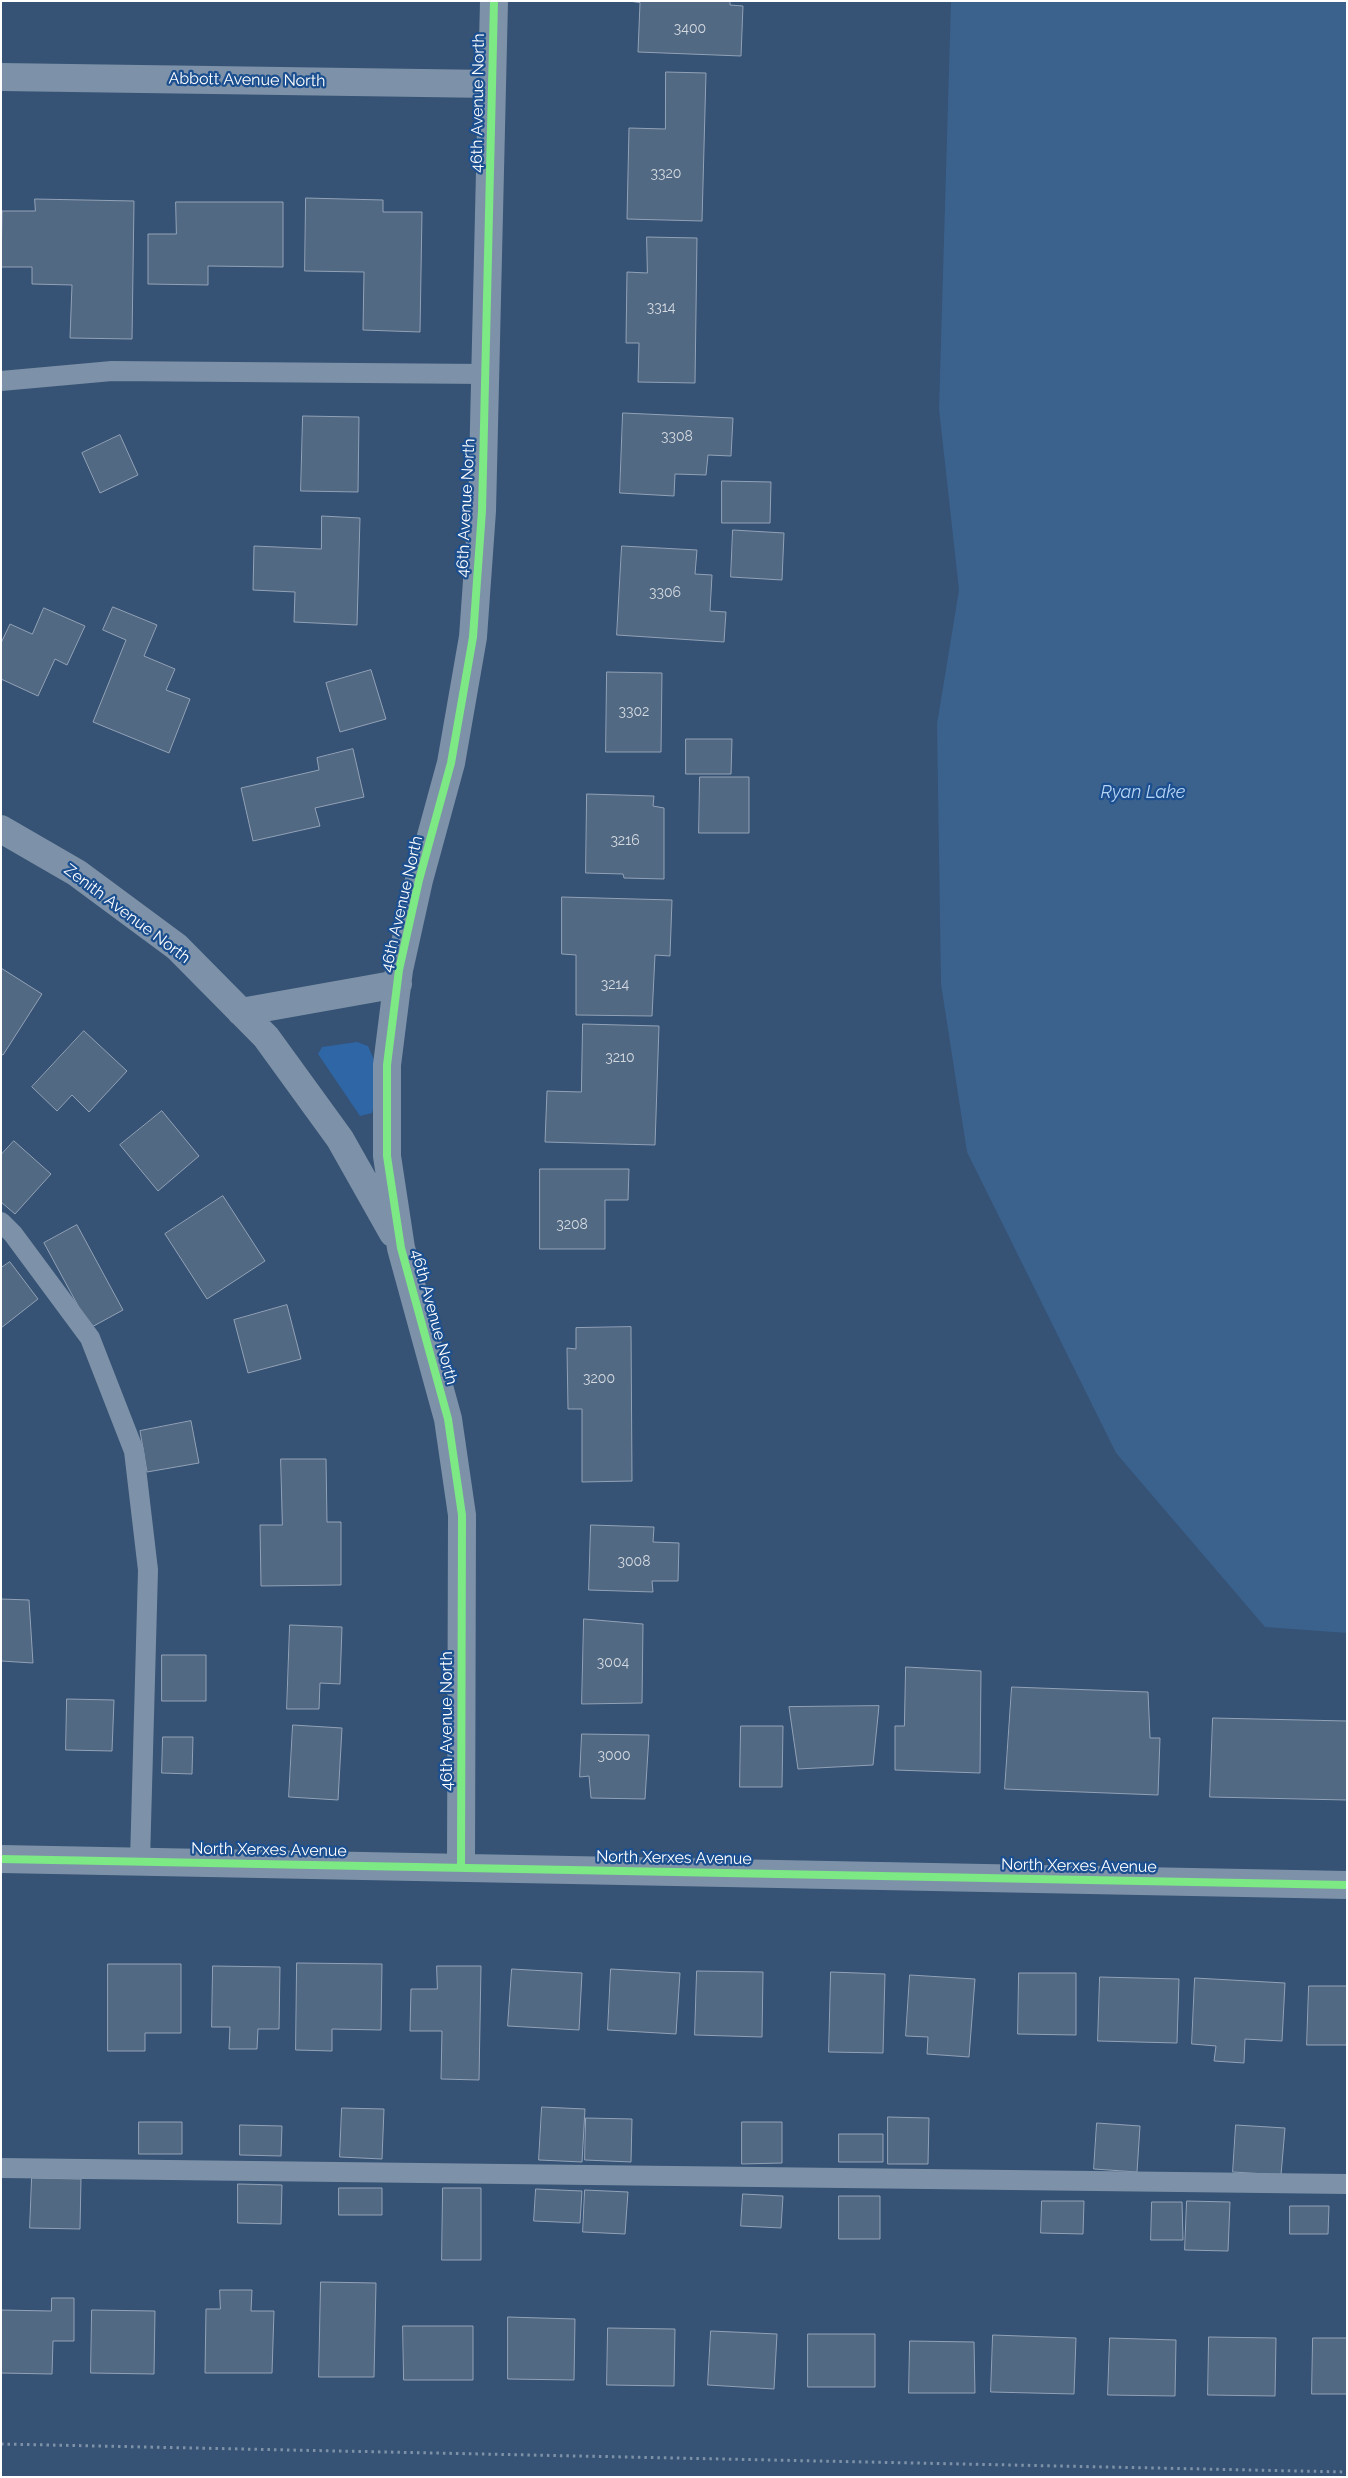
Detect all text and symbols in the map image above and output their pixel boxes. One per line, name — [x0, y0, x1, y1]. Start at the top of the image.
house number: 3400 — [674, 21, 706, 37]
street label: 46th Avenue North — [467, 33, 489, 173]
street label: Abbott Avenue North — [168, 69, 326, 91]
house number: 3320 — [651, 166, 681, 182]
house number: 3314 — [647, 300, 675, 316]
house number: 3308 — [661, 429, 693, 445]
street label: 46th Avenue North — [453, 438, 479, 578]
house number: 3306 — [649, 585, 681, 601]
house number: 3302 — [619, 704, 649, 720]
water label: Ryan Lake — [1101, 782, 1185, 804]
house number: 3216 — [610, 833, 640, 849]
street label: 46th Avenue North — [377, 834, 427, 974]
street label: Zenith Avenue North — [60, 860, 194, 968]
house number: 3214 — [601, 977, 629, 993]
house number: 3210 — [605, 1050, 635, 1066]
house number: 3208 — [556, 1217, 588, 1233]
street label: 46th Avenue North — [407, 1247, 461, 1387]
house number: 3200 — [583, 1371, 615, 1387]
house number: 3008 — [618, 1554, 650, 1570]
street label: 46th Avenue North — [437, 1651, 457, 1791]
house number: 3004 — [597, 1655, 629, 1671]
house number: 3000 — [597, 1748, 631, 1764]
street label: North Xerxes Avenue — [191, 1839, 347, 1861]
street label: North Xerxes Avenue — [596, 1847, 752, 1869]
street label: North Xerxes Avenue — [1001, 1855, 1157, 1877]

